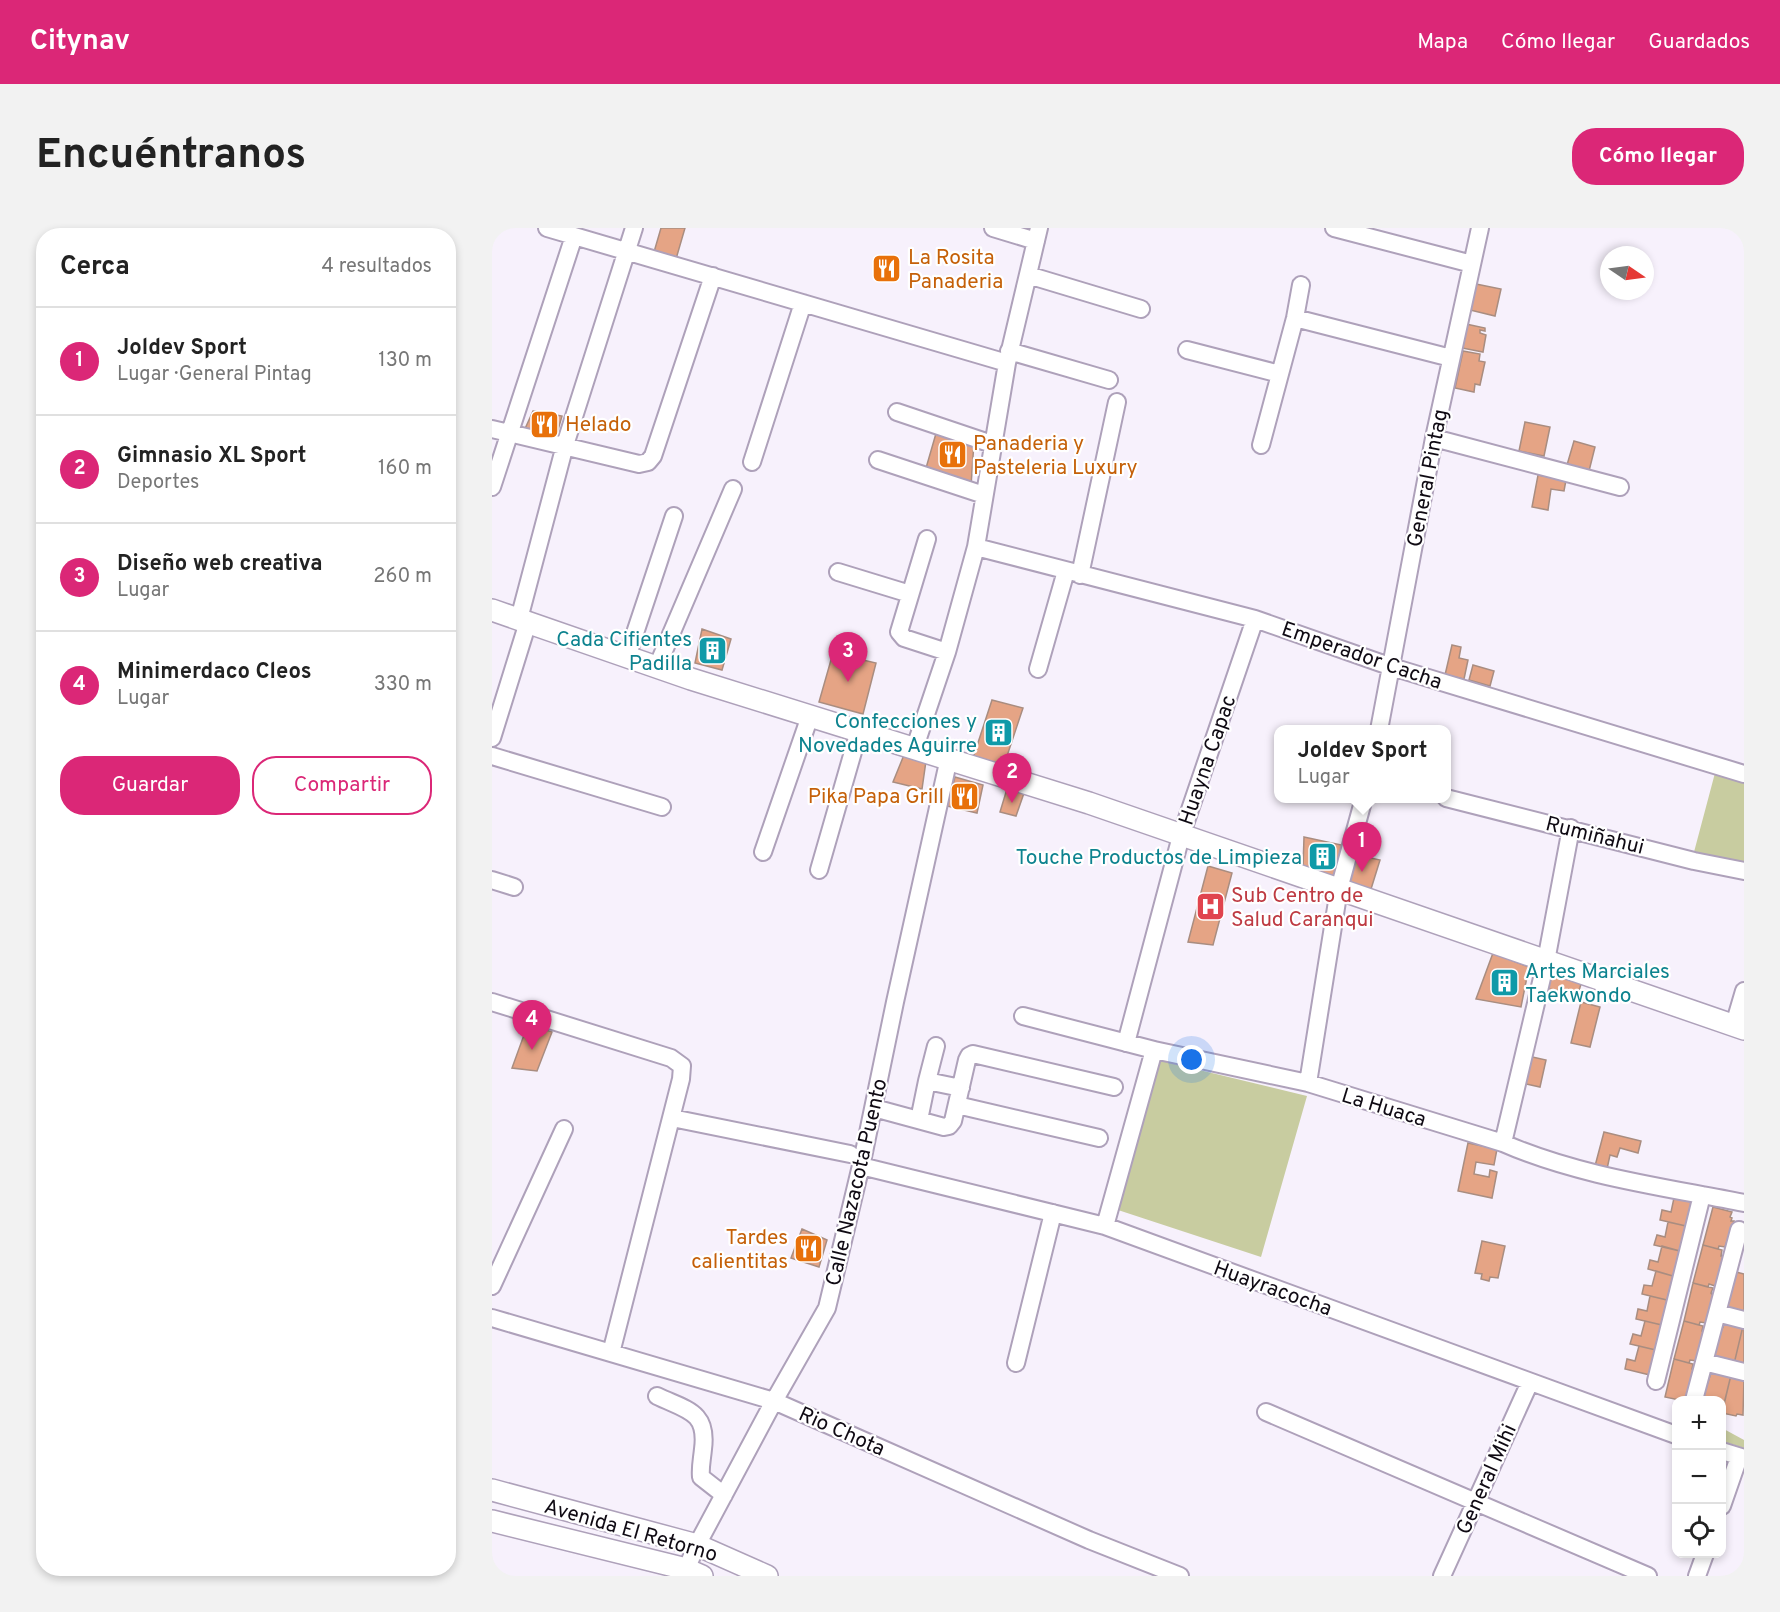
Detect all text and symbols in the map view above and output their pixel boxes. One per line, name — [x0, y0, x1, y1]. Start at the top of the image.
text: Citynav — [30, 24, 130, 60]
text: Mapa — [1417, 29, 1468, 56]
text: Cómo llegar — [1501, 29, 1615, 56]
text: Guardados — [1648, 29, 1750, 56]
button: Cómo llegar — [1572, 128, 1744, 185]
text: Encuéntranos — [36, 130, 306, 183]
place label: La Rosita Panaderia — [908, 245, 1003, 296]
north arrow — [1600, 246, 1654, 300]
text: Cerca — [60, 251, 130, 284]
restaurant icon: La Rosita Panaderia — [871, 253, 903, 285]
text: 4 resultados — [322, 254, 432, 280]
text: Joldev Sport — [117, 335, 247, 362]
text: 1 — [76, 348, 84, 374]
text: 130 m — [378, 348, 432, 374]
text: Lugar · General Pintag — [117, 362, 312, 388]
street label: General Pintag — [1402, 407, 1455, 549]
restaurant icon: Helado — [528, 408, 560, 440]
place label: Helado — [565, 412, 631, 439]
place label: Panaderia y Pasteleria Luxury — [973, 431, 1138, 482]
restaurant icon: Panaderia y Pasteleria Luxury — [936, 439, 968, 471]
text: Gimnasio XL Sport — [117, 443, 306, 470]
text: 2 — [73, 456, 86, 482]
text: 160 m — [378, 456, 432, 482]
text: Deportes — [117, 470, 199, 496]
text: Diseño web creativa — [117, 551, 322, 578]
text: 3 — [74, 564, 86, 590]
text: 260 m — [373, 564, 432, 590]
text: Lugar — [117, 578, 169, 604]
street label: Emperador Cacha — [1278, 616, 1445, 697]
place label: Cada Cifientes Padilla — [556, 627, 692, 678]
pin: 3 — [828, 632, 868, 682]
building icon: Cada Cifientes Padilla — [697, 635, 729, 667]
text: Minimerdaco Cleos — [117, 659, 312, 686]
text: 4 — [73, 672, 86, 698]
text: 330 m — [374, 672, 432, 698]
text: Lugar — [117, 686, 169, 712]
street label: Huayna Capac — [1174, 692, 1243, 829]
place label: Confecciones y Novedades Aguirre — [798, 709, 977, 760]
building icon: Confecciones y Novedades Aguirre — [982, 717, 1014, 749]
popup — [1274, 725, 1451, 803]
text: Joldev Sport — [1298, 738, 1427, 765]
pin: 2 — [992, 754, 1032, 803]
button: Guardar — [60, 756, 240, 815]
button: Compartir — [252, 756, 432, 815]
text: Lugar — [1298, 765, 1350, 791]
restaurant icon: Pika Papa Grill — [949, 780, 981, 812]
place label: Pika Papa Grill — [808, 784, 944, 811]
street label: Rumiñahui — [1543, 811, 1647, 862]
pin: 1 — [1342, 822, 1382, 872]
building icon: Touche Productos de Limpieza — [1307, 841, 1339, 873]
place label: Touche Productos de Limpieza — [1015, 845, 1302, 872]
place label: Sub Centro de Salud Caranqui — [1231, 883, 1374, 934]
hospital icon: Sub Centro de Salud Caranqui — [1194, 891, 1226, 923]
place label: Artes Marciales Taekwondo — [1525, 959, 1670, 1010]
building icon: Artes Marciales Taekwondo — [1488, 967, 1520, 999]
pin: 4 — [512, 1000, 552, 1050]
your location — [1177, 1045, 1206, 1074]
street label: Calle Nazacota Puento — [820, 1076, 894, 1289]
street label: La Huaca — [1338, 1083, 1429, 1134]
place label: Tardes calientitas — [691, 1225, 788, 1276]
restaurant icon: Tardes calientitas — [793, 1233, 825, 1265]
street label: Huayracocha — [1209, 1255, 1336, 1323]
map controls — [1672, 1396, 1726, 1558]
button: + — [1672, 1396, 1726, 1450]
street label: Rio Chota — [794, 1401, 889, 1463]
street label: General Mihi — [1451, 1420, 1524, 1539]
button: − — [1672, 1450, 1726, 1504]
street label: Avenida El Retorno — [541, 1494, 720, 1569]
button: locate — [1672, 1504, 1726, 1558]

